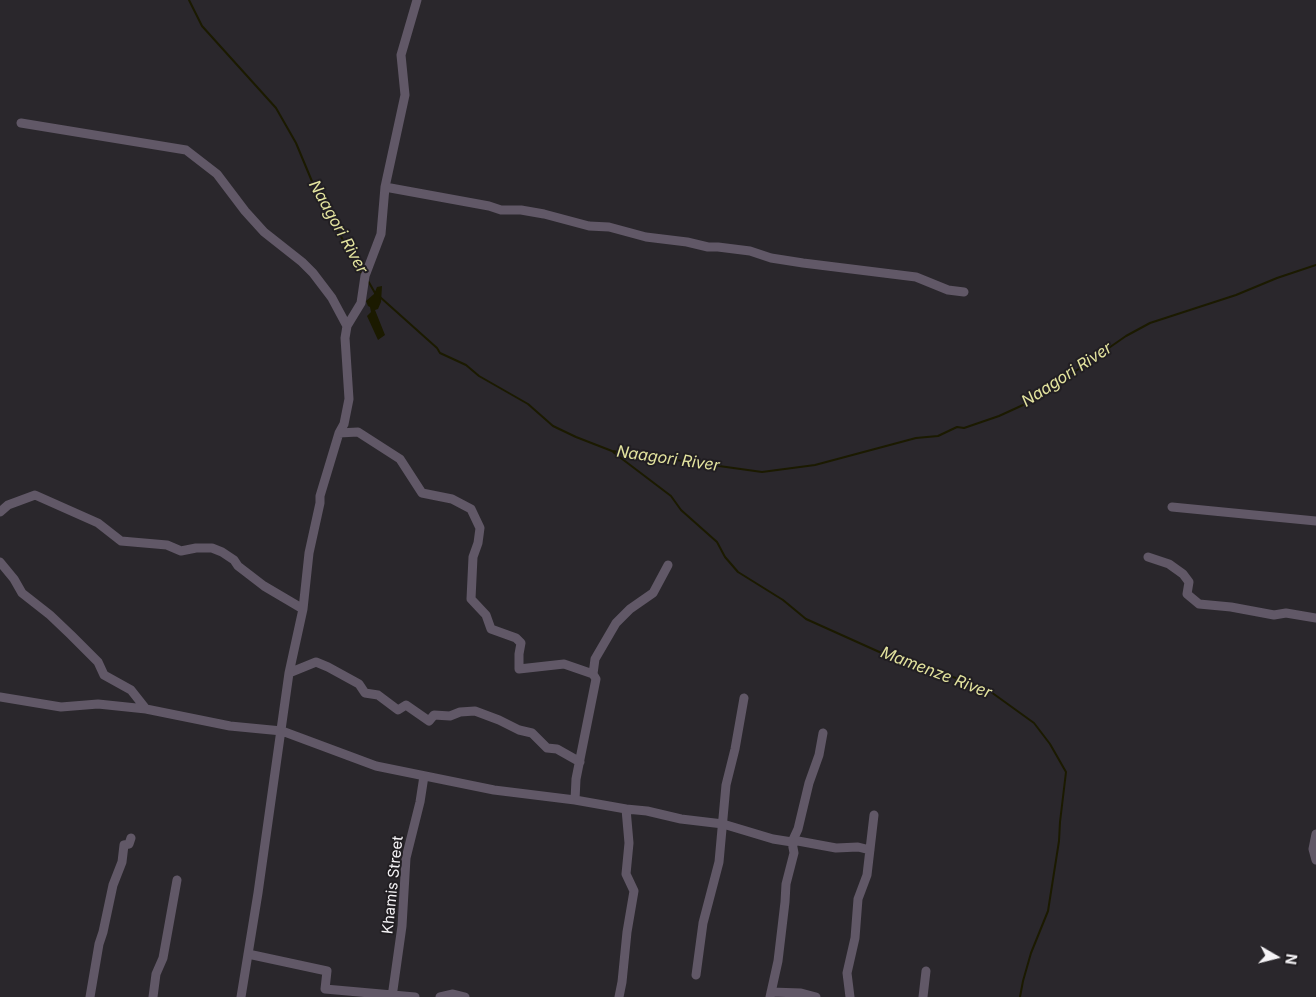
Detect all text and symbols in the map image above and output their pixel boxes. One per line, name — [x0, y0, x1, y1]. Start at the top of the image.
water label: Naagori River — [304, 177, 372, 277]
water label: Naagori River — [1018, 339, 1116, 411]
water label: Naagori River — [615, 442, 721, 476]
water label: Mamenze River — [878, 643, 994, 703]
street label: Khamis Street — [379, 835, 407, 935]
north arrow — [1251, 932, 1301, 982]
text: N — [1282, 953, 1301, 966]

